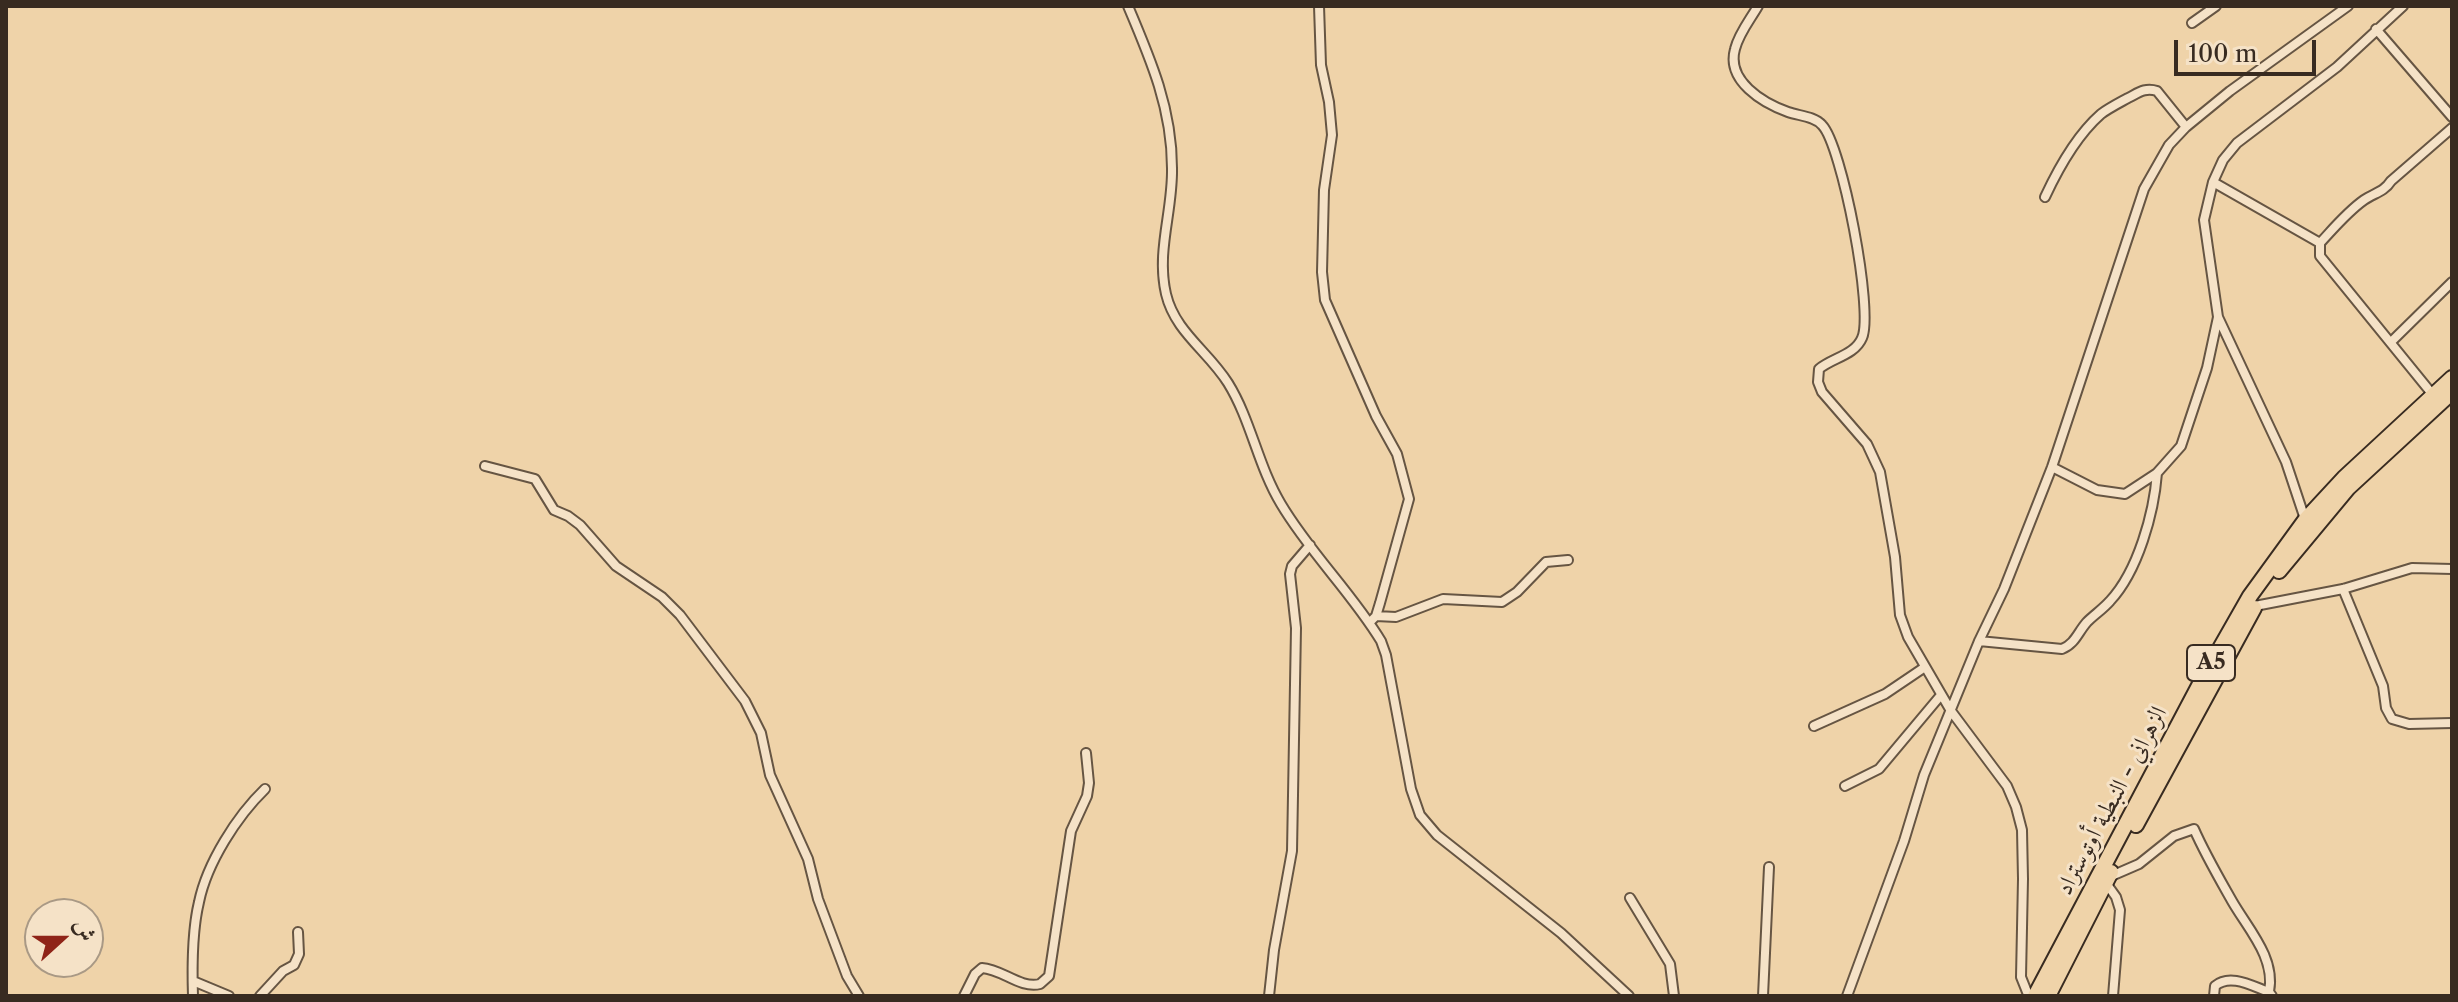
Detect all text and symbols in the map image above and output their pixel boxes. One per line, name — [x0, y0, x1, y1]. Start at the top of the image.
scale bar — [2178, 24, 2320, 74]
text: 100 m — [2188, 39, 2257, 68]
road number: A5 — [2187, 645, 2235, 681]
street label: الزهراني - النبطية أوتوستراد — [2050, 702, 2174, 900]
north arrow — [24, 898, 104, 978]
text: ش — [68, 915, 102, 945]

